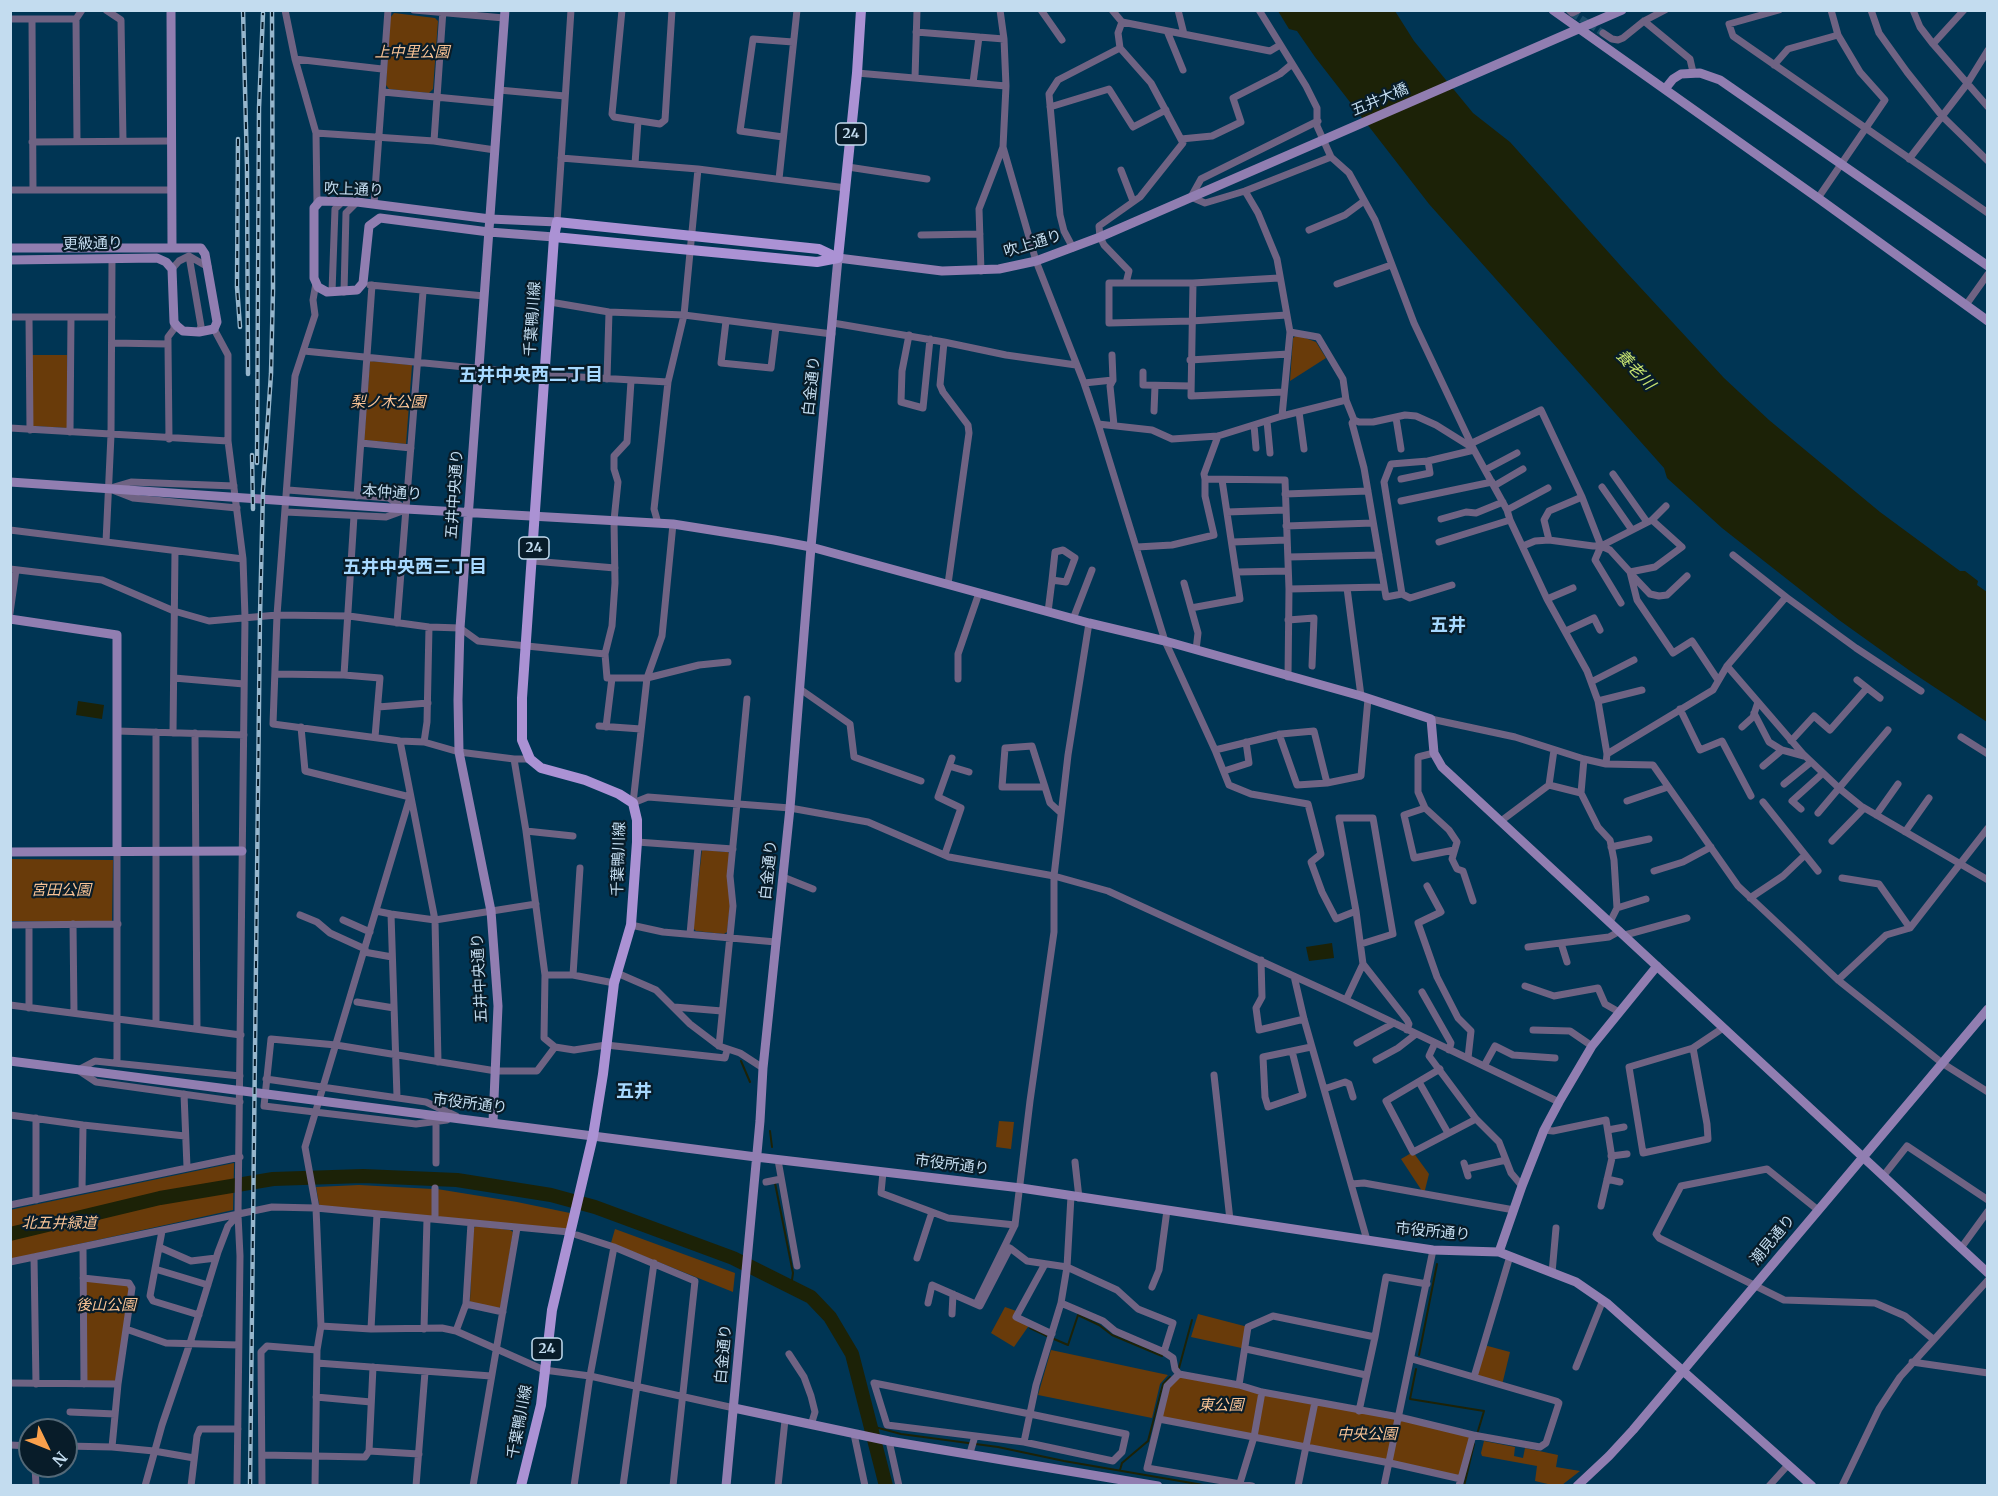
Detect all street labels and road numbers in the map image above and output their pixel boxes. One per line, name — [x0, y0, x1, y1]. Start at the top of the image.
street label: 五井大橋 — [1349, 80, 1411, 120]
road number: 24 — [836, 123, 866, 145]
street label: 吹上通り — [324, 180, 384, 200]
street label: 吹上通り — [1002, 227, 1064, 261]
street label: 更級通り — [63, 234, 123, 254]
street label: 千葉鴨川線 — [521, 281, 545, 357]
street label: 白金通り — [800, 355, 824, 417]
street label: 五井中央通り — [443, 448, 467, 540]
street label: 本仲通り — [361, 482, 423, 504]
road number: 24 — [519, 537, 549, 559]
street label: 千葉鴨川線 — [609, 821, 629, 897]
street label: 白金通り — [757, 839, 781, 901]
street label: 五井中央通り — [469, 933, 491, 1023]
street label: 市役所通り — [432, 1090, 508, 1118]
street label: 市役所通り — [914, 1151, 990, 1179]
street label: 潮見通り — [1747, 1211, 1799, 1269]
street label: 市役所通り — [1395, 1220, 1471, 1244]
street label: 白金通り — [712, 1323, 736, 1385]
road number: 24 — [532, 1338, 562, 1360]
street label: 千葉鴨川線 — [504, 1383, 536, 1461]

